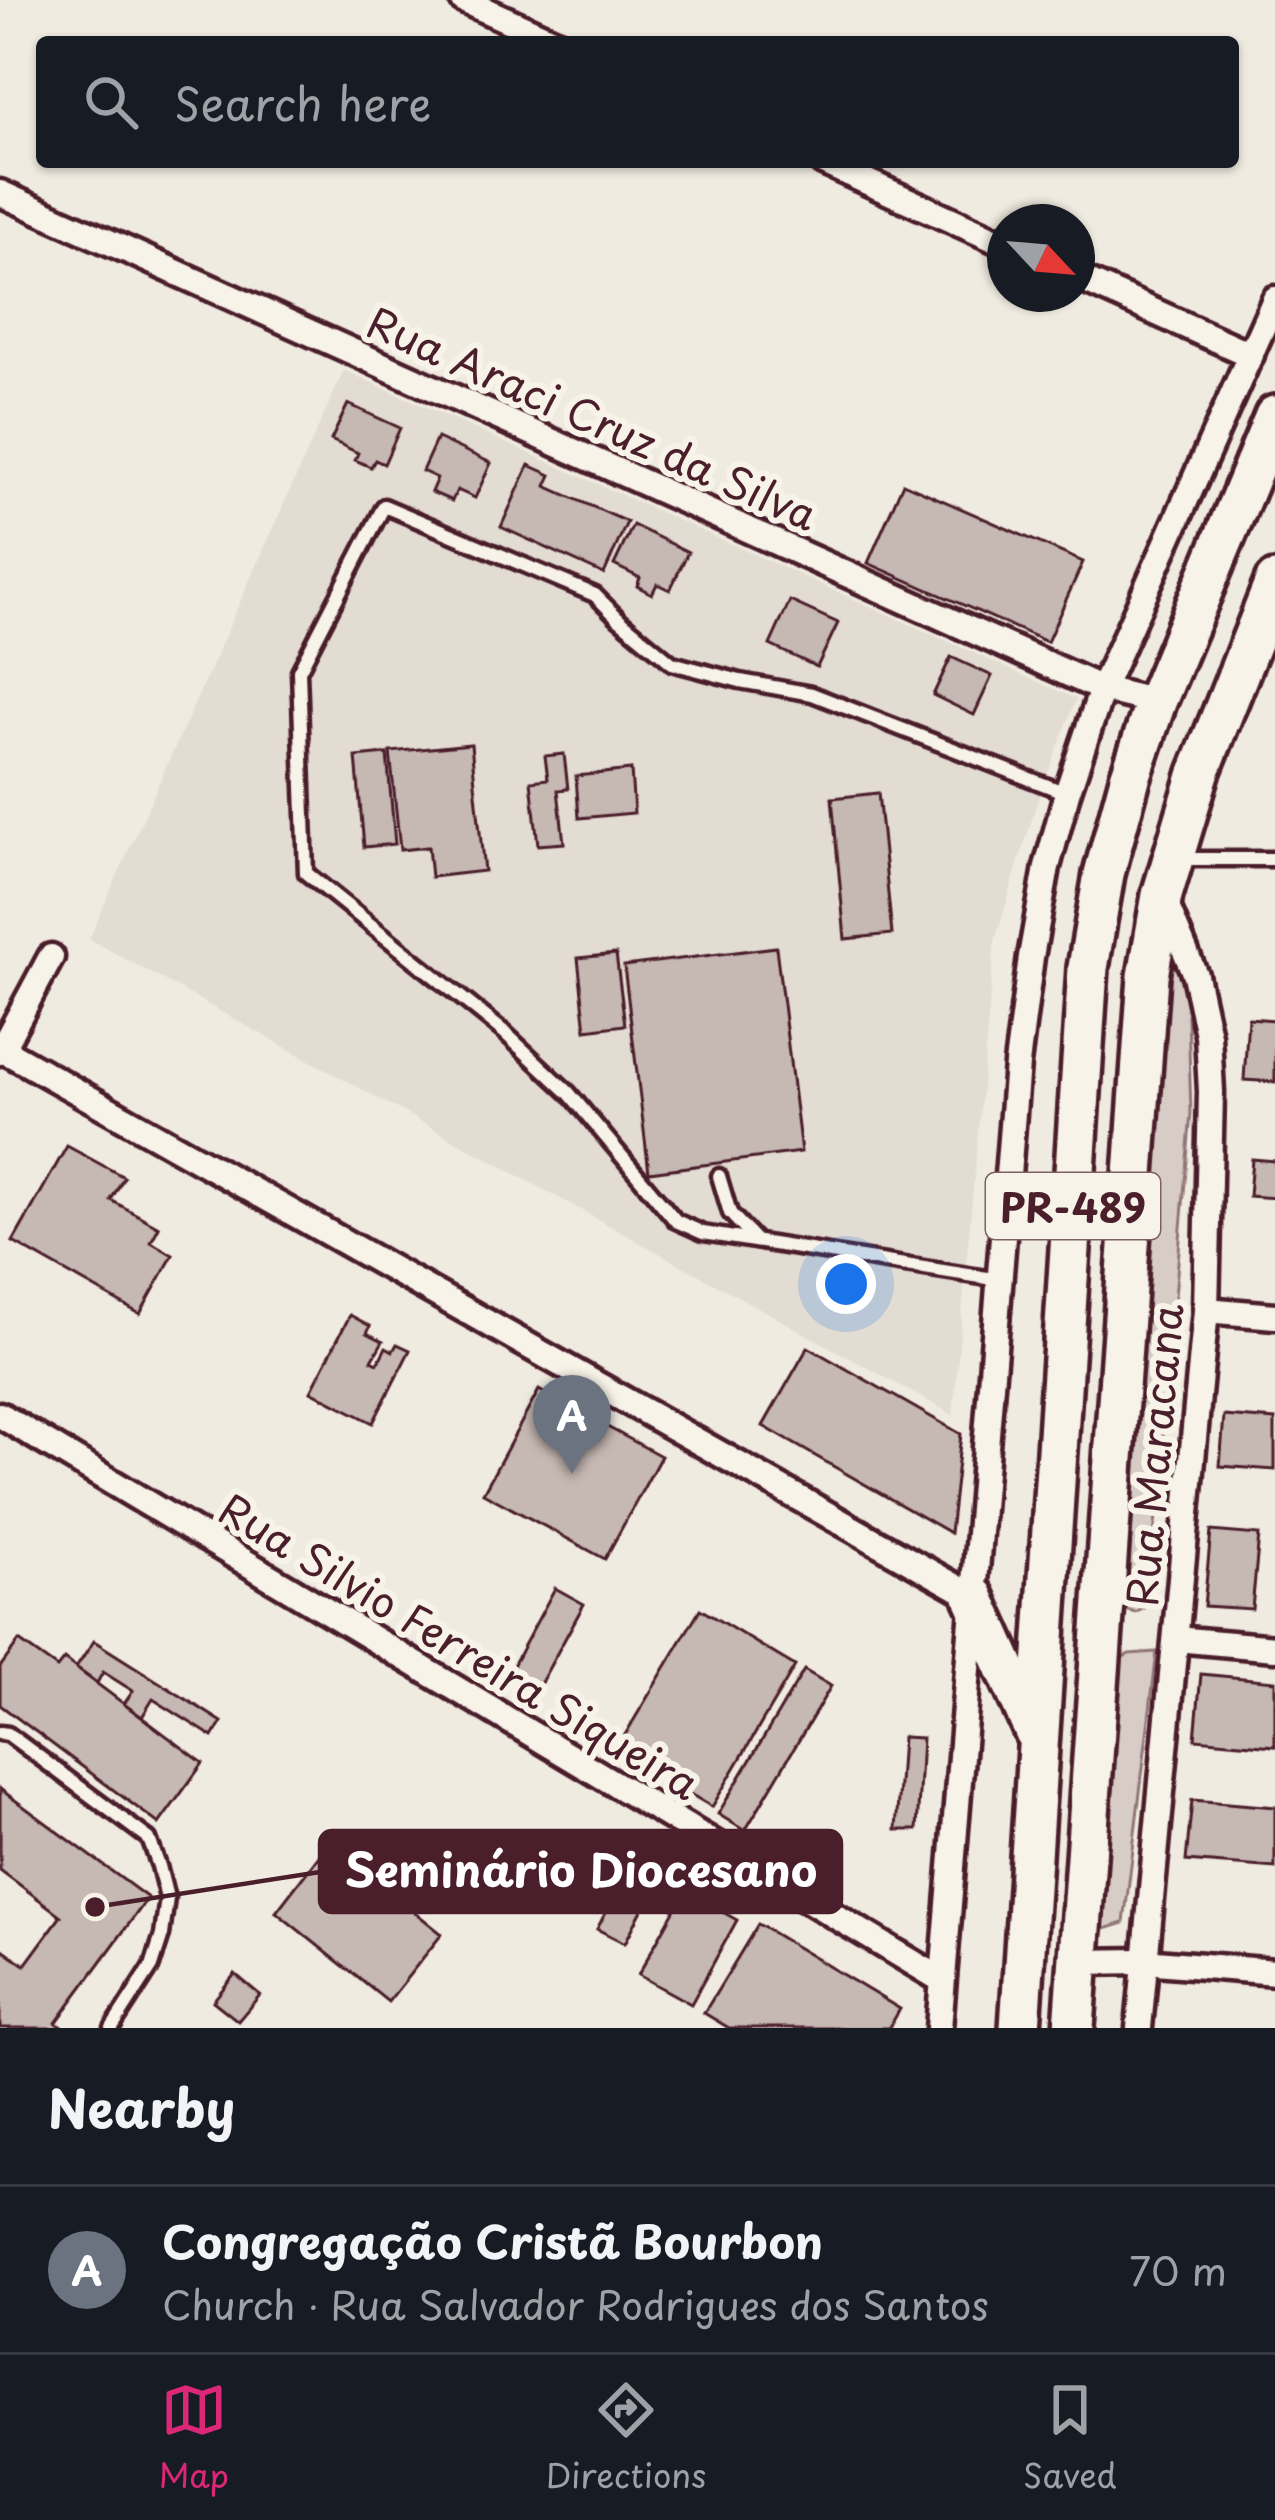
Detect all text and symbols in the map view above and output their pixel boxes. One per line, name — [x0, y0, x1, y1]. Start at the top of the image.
search box — [36, 36, 1239, 168]
text: Search here — [174, 68, 431, 136]
icon: search — [78, 69, 144, 135]
north arrow — [987, 204, 1095, 312]
street label: Rua Araci Cruz da Silva — [358, 289, 828, 545]
road number: PR-489 — [986, 1173, 1160, 1239]
your location — [816, 1254, 876, 1314]
street label: Rua Maracana — [1108, 1301, 1198, 1609]
pin: A — [533, 1375, 611, 1474]
street label: Rua Silvio Ferreira Siqueira — [208, 1476, 712, 1814]
callout: Seminário Diocesano — [320, 1831, 841, 1912]
text: Seminário Diocesano — [345, 1834, 817, 1902]
text: Nearby — [48, 2068, 235, 2145]
text: Congregação Cristã Bourbon — [162, 2206, 823, 2274]
text: A — [72, 2240, 102, 2299]
text: 70 m — [1129, 2240, 1227, 2299]
text: Church · Rua Salvador Rodrigues dos Santos — [162, 2274, 989, 2333]
tab: Map — [158, 2377, 229, 2499]
tab: Directions — [546, 2377, 706, 2499]
tab: Saved — [1023, 2377, 1117, 2499]

